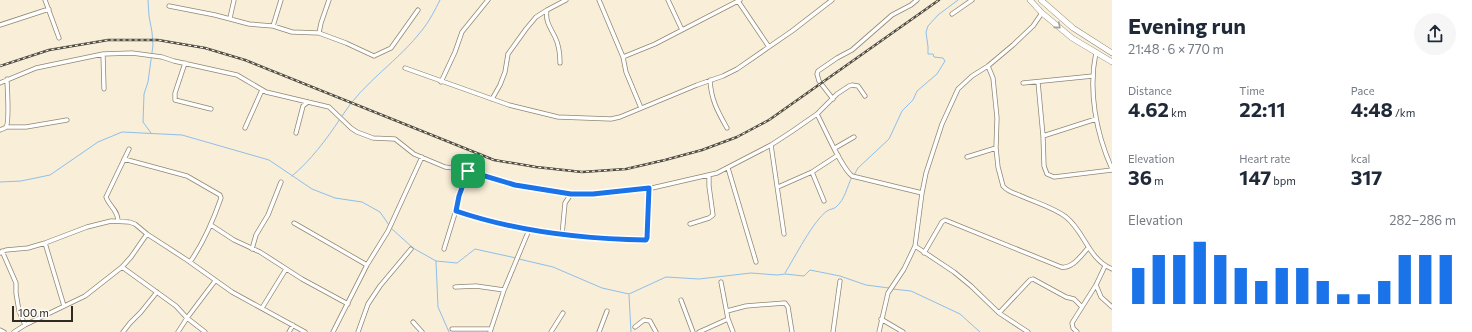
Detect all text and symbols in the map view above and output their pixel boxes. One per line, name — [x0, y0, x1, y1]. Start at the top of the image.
text: Evening run — [1128, 12, 1246, 39]
button: share — [1414, 13, 1456, 55]
one-way arrow — [1054, 22, 1061, 29]
text: 21:48 · 6 × 770 m — [1128, 41, 1224, 57]
text: Distance — [1128, 84, 1172, 97]
text: Time — [1239, 84, 1265, 97]
text: Pace — [1351, 84, 1375, 97]
text: 4.62 — [1128, 97, 1169, 121]
text: 22:11 — [1239, 97, 1285, 121]
text: 4:48 — [1351, 97, 1393, 121]
text: km — [1169, 106, 1186, 119]
text: /km — [1393, 106, 1415, 119]
text: Elevation — [1128, 152, 1174, 165]
text: Heart rate — [1239, 152, 1290, 165]
text: kcal — [1351, 152, 1370, 165]
pin — [451, 154, 485, 188]
icon: arrive — [457, 160, 479, 182]
text: 36 — [1128, 165, 1152, 189]
text: 147 — [1239, 165, 1271, 189]
text: 317 — [1351, 165, 1382, 189]
text: m — [1152, 174, 1164, 187]
text: bpm — [1271, 174, 1296, 187]
text: Elevation — [1128, 212, 1183, 228]
text: 282–286 m — [1389, 212, 1456, 228]
scale bar — [12, 304, 73, 323]
text: 100 m — [18, 306, 49, 319]

